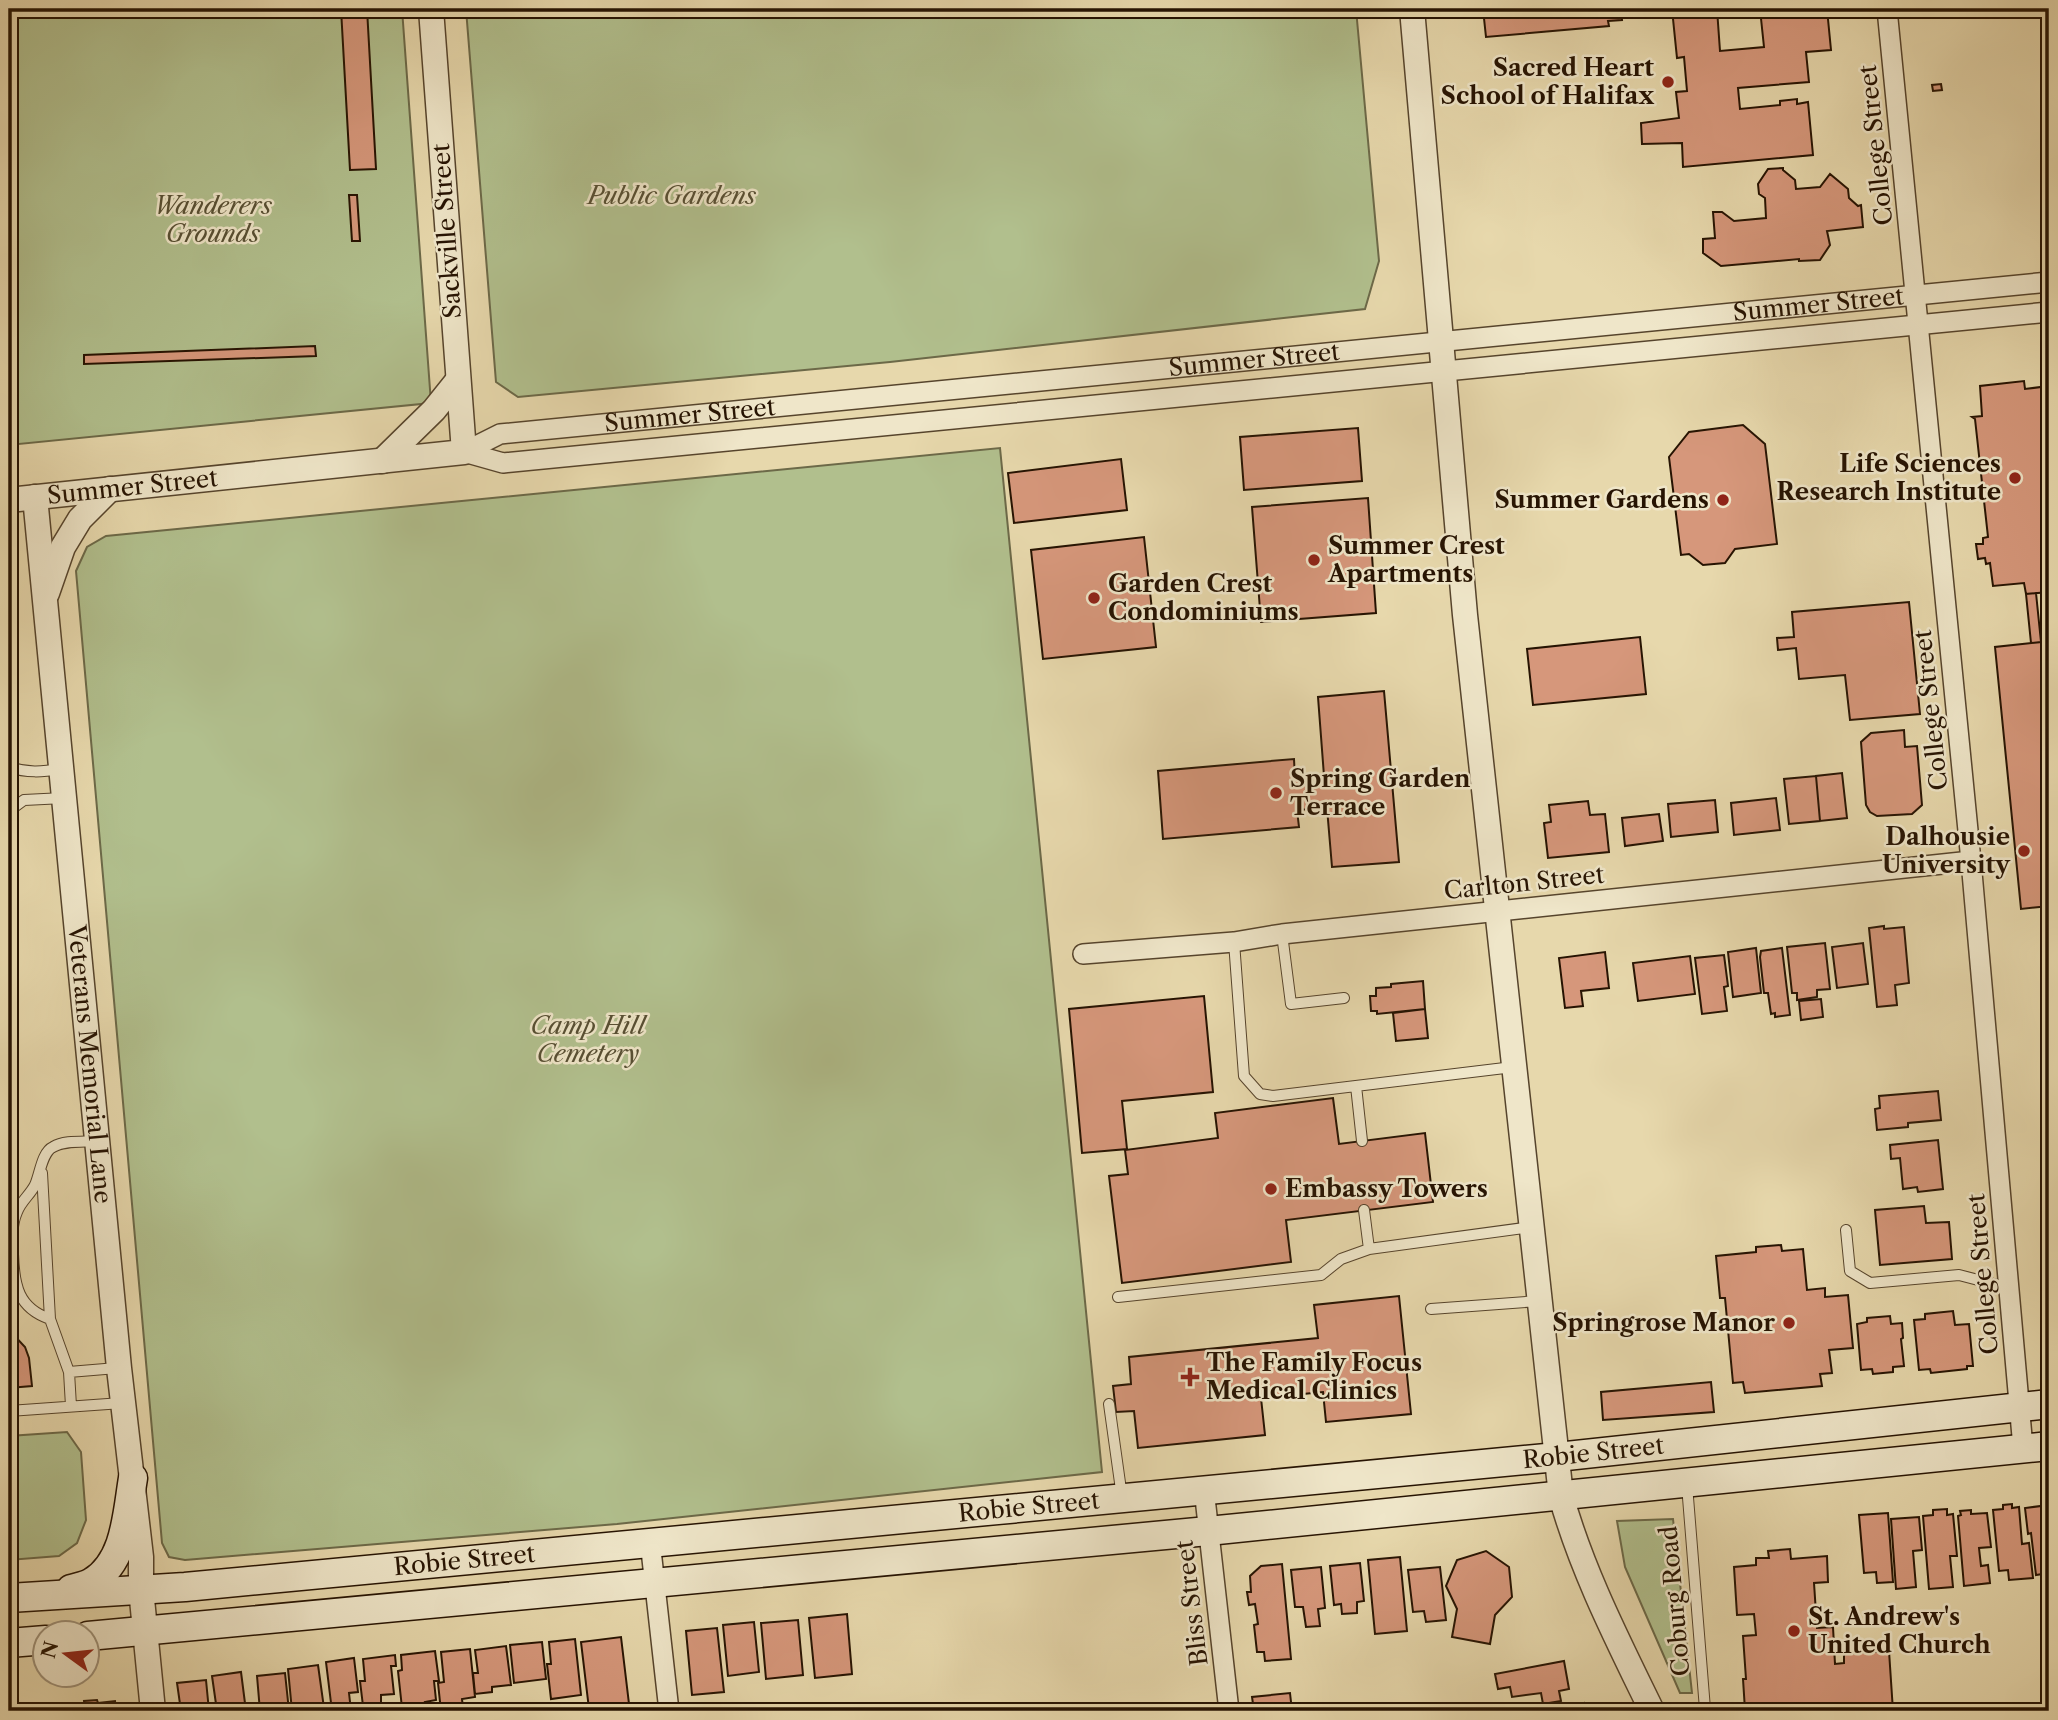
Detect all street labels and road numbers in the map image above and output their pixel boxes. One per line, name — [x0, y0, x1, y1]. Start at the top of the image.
street label: College Street — [1853, 63, 1898, 227]
street label: Sackville Street — [426, 142, 467, 319]
street label: Summer Street — [1732, 281, 1906, 327]
street label: Summer Street — [1167, 337, 1341, 382]
street label: Summer Street — [603, 392, 777, 438]
street label: Summer Street — [45, 463, 220, 510]
street label: College Street — [1908, 628, 1953, 792]
street label: Carlton Street — [1442, 860, 1606, 905]
street label: Veterans Memorial Lane — [62, 923, 118, 1205]
street label: College Street — [1961, 1192, 2004, 1356]
street label: Robie Street — [1521, 1431, 1666, 1474]
street label: Robie Street — [957, 1485, 1101, 1528]
street label: Coburg Road — [1653, 1524, 1696, 1677]
street label: Bliss Street — [1169, 1538, 1214, 1668]
street label: Robie Street — [392, 1539, 537, 1581]

